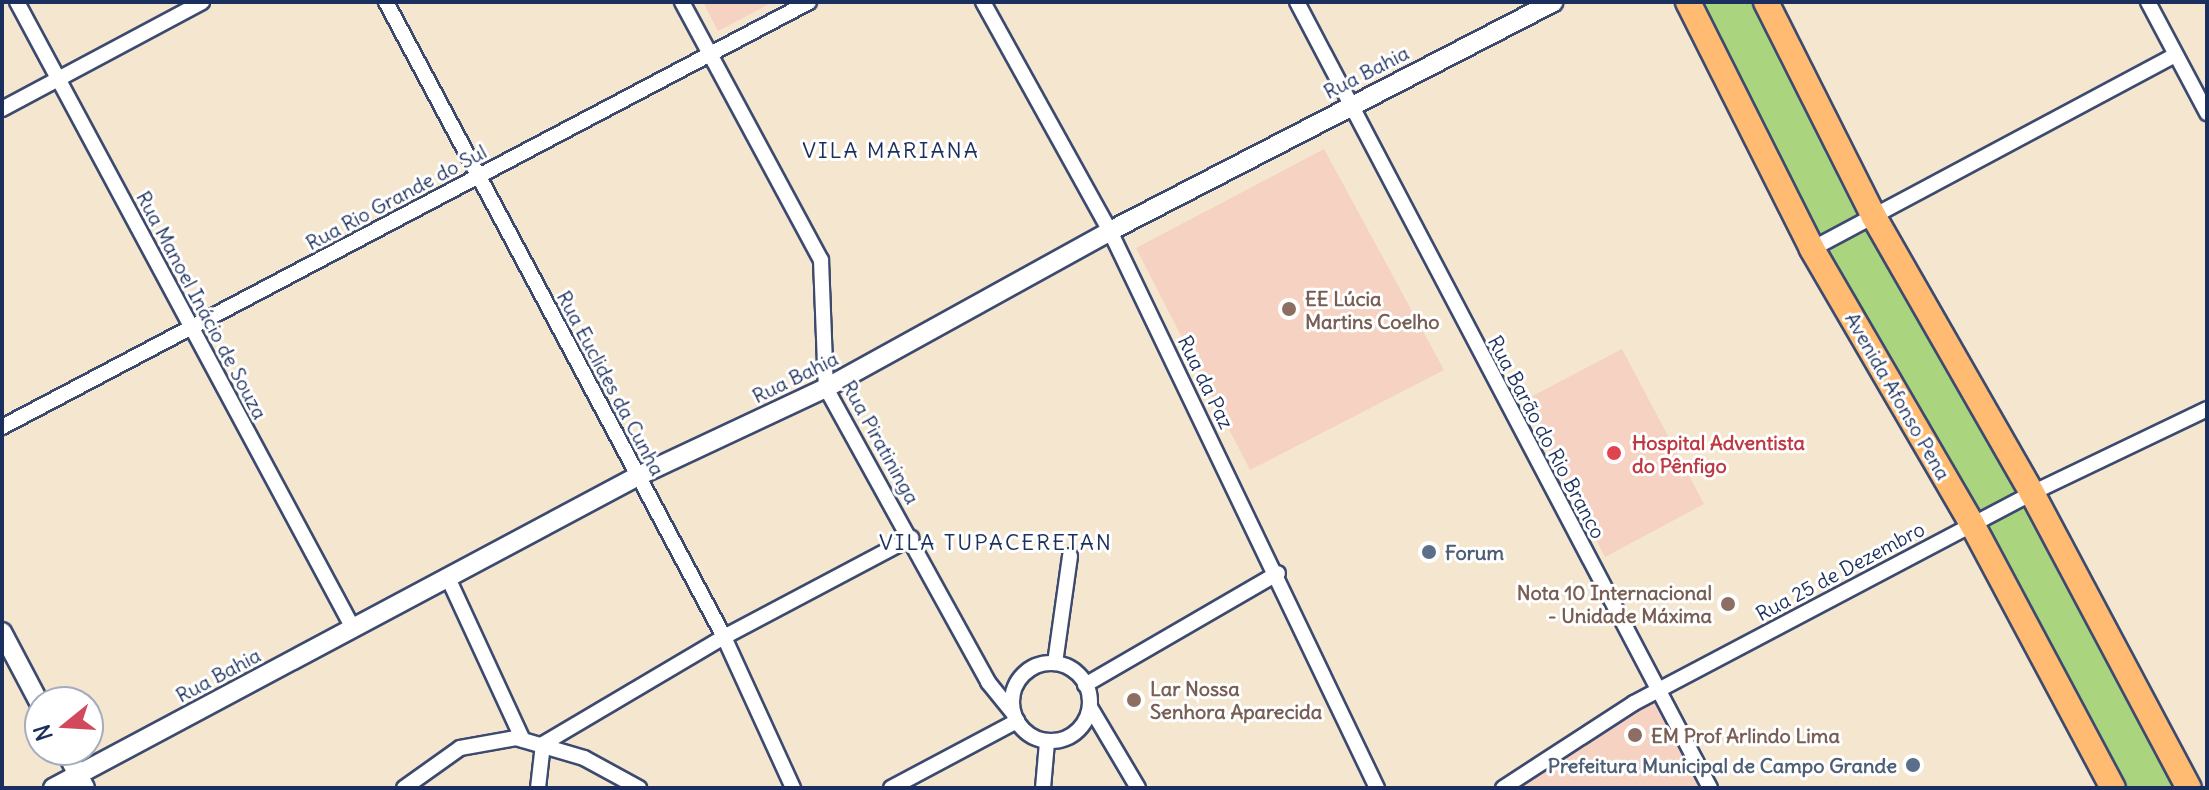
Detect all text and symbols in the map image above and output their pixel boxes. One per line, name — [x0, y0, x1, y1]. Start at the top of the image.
street label: Rua Bahia — [1319, 40, 1413, 104]
district label: VILA MARIANA — [802, 138, 980, 164]
street label: Rua Rio Grande do Sul — [302, 139, 490, 255]
street label: Rua Manoel Inácio de Souza — [132, 187, 272, 423]
place label: EE Lúcia Martins Coelho — [1305, 286, 1440, 333]
street label: Rua Euclides da Cunha — [552, 287, 670, 479]
marker: EE Lúcia Martins Coelho — [1280, 300, 1298, 318]
street label: Avenida Afonso Pena — [1840, 308, 1956, 484]
street label: Rua da Paz — [1173, 331, 1239, 433]
street label: Rua Barão do Rio Branco — [1483, 331, 1611, 543]
street label: Rua Bahia — [748, 346, 842, 408]
street label: Rua Piratininga — [837, 376, 925, 508]
place label: Hospital Adventista do Pênfigo — [1632, 430, 1805, 477]
marker: Hospital Adventista do Pênfigo — [1603, 442, 1625, 464]
street label: Rua 25 de Dezembro — [1752, 516, 1928, 626]
district label: VILA TUPACERETAN — [879, 530, 1113, 556]
place label: Forum — [1445, 540, 1504, 564]
marker: Forum — [1420, 543, 1438, 561]
place label: Nota 10 Internacional - Unidade Máxima — [1517, 580, 1712, 627]
marker: Nota 10 Internacional - Unidade Máxima — [1719, 595, 1737, 613]
street label: Rua Bahia — [172, 643, 264, 707]
place label: Lar Nossa Senhora Aparecida — [1150, 676, 1322, 723]
north arrow — [24, 686, 104, 766]
marker: Lar Nossa Senhora Aparecida — [1125, 691, 1143, 709]
text: N — [27, 721, 59, 744]
place label: EM Prof Arlindo Lima — [1651, 723, 1840, 747]
marker: EM Prof Arlindo Lima — [1626, 726, 1644, 744]
place label: Prefeitura Municipal de Campo Grande — [1548, 753, 1897, 777]
marker: Prefeitura Municipal de Campo Grande — [1904, 756, 1922, 774]

